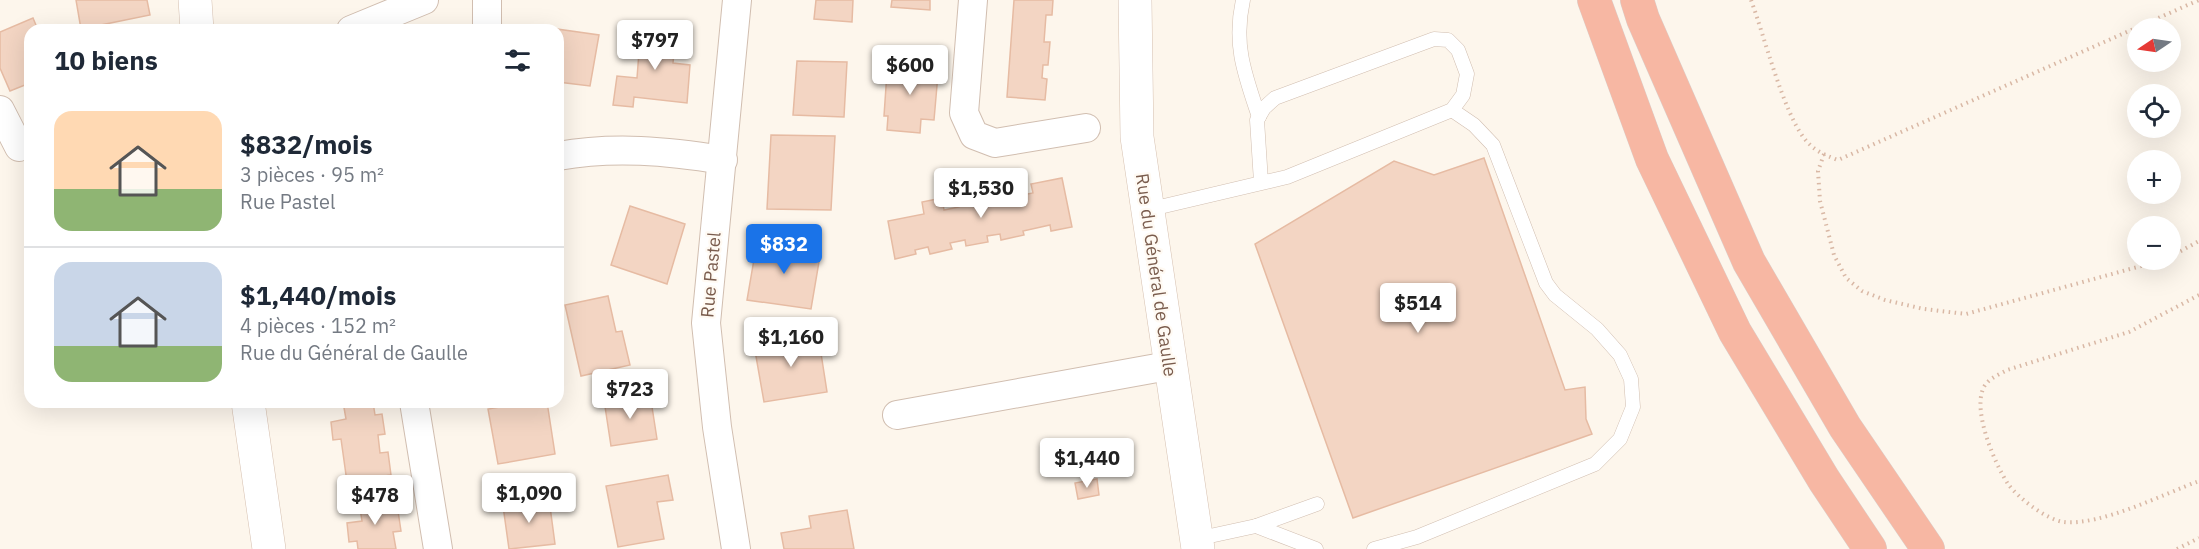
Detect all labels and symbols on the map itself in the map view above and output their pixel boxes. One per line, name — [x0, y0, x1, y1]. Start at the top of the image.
north arrow — [2127, 18, 2181, 72]
pin: $797 — [619, 20, 691, 71]
pin: $600 — [874, 45, 946, 96]
pin: $1,530 — [932, 168, 1030, 219]
street label: Rue du Général de Gaulle — [1131, 172, 1182, 378]
pin: $832 — [748, 224, 820, 275]
street label: Rue Pastel — [695, 231, 726, 319]
pin: $514 — [1382, 283, 1454, 334]
pin: $1,160 — [742, 317, 840, 368]
pin: $723 — [594, 369, 666, 420]
pin: $1,440 — [1038, 438, 1136, 489]
pin: $1,090 — [480, 473, 578, 524]
pin: $478 — [339, 475, 411, 526]

